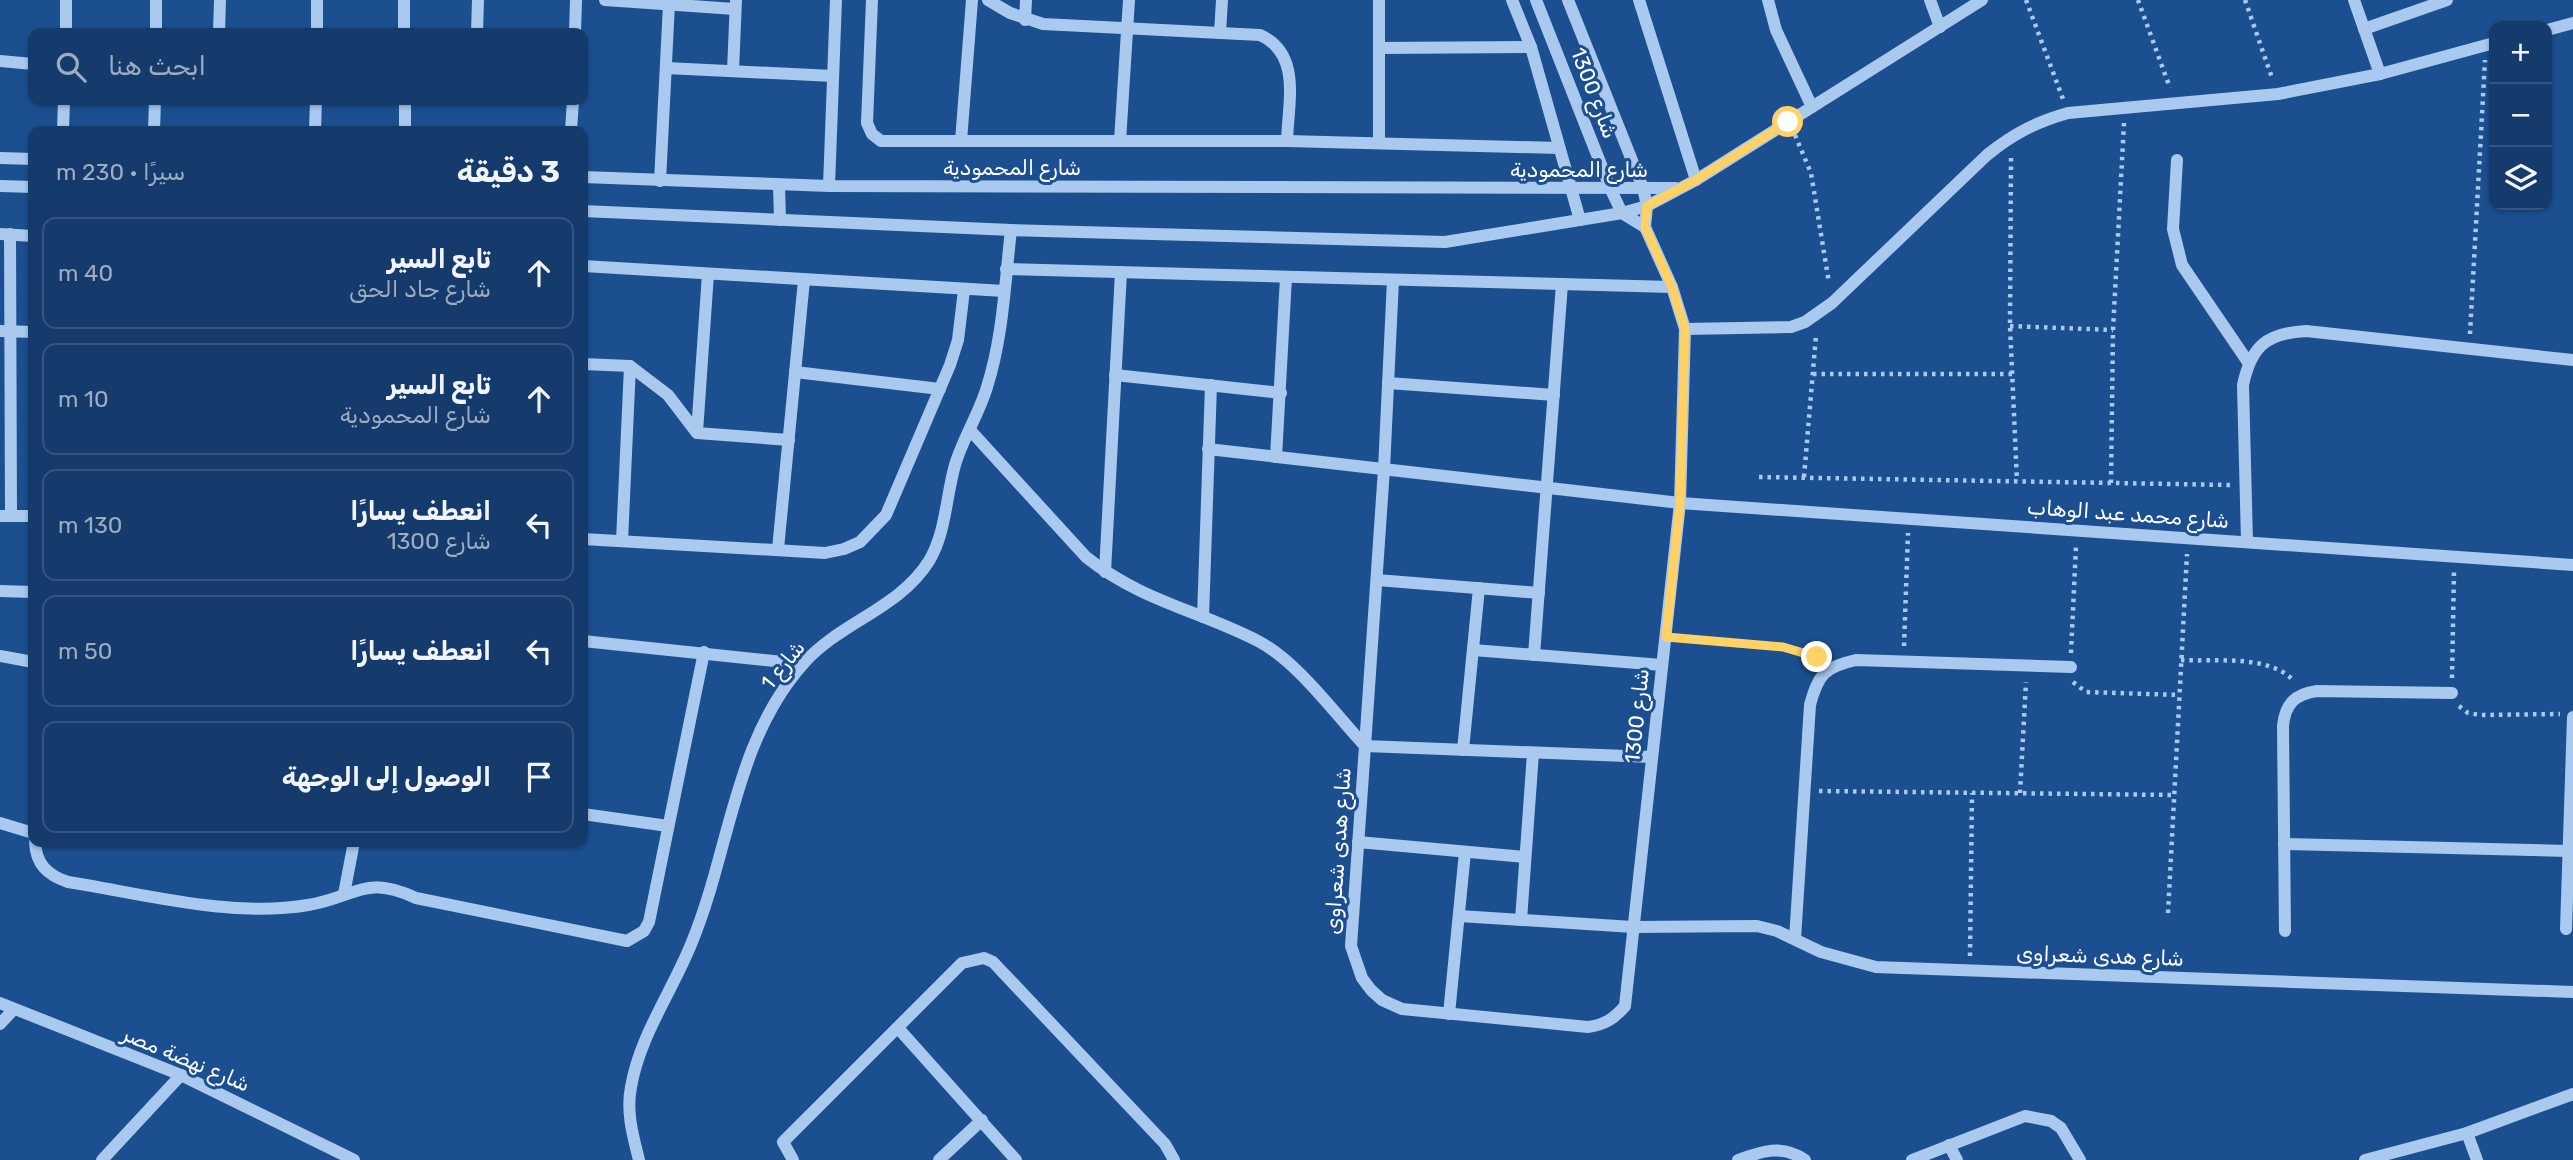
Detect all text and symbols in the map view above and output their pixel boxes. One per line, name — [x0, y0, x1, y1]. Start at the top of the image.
map controls — [2489, 21, 2552, 210]
button: + — [2489, 21, 2552, 84]
search box — [28, 28, 588, 105]
street label: شارع 1300 — [1564, 44, 1623, 142]
icon: search — [52, 48, 90, 86]
text: ابحث هنا — [108, 51, 206, 82]
button: − — [2489, 84, 2552, 147]
route start — [1772, 106, 1803, 137]
button: layers — [2489, 147, 2552, 210]
text: 3 دقيقة — [457, 154, 560, 190]
street label: شارع المحمودية — [943, 155, 1081, 182]
street label: شارع المحمودية — [1510, 157, 1648, 184]
text: سيرًا · 230 m — [56, 158, 185, 186]
text: تابع السير — [387, 244, 491, 275]
icon: ahead — [520, 254, 558, 292]
text: 40 m — [58, 259, 113, 287]
text: شارع جاد الحق — [349, 275, 491, 303]
text: تابع السير — [387, 370, 491, 401]
icon: ahead — [520, 380, 558, 418]
text: 10 m — [58, 385, 109, 413]
text: شارع المحمودية — [340, 401, 491, 429]
street label: شارع محمد عبد الوهاب — [2026, 494, 2230, 535]
text: انعطف يسارًا — [350, 496, 491, 527]
icon: left — [520, 506, 558, 544]
text: 130 m — [58, 511, 122, 539]
text: شارع 1300 — [387, 527, 491, 555]
icon: left — [520, 632, 558, 670]
street label: شارع 1 — [755, 635, 812, 696]
text: انعطف يسارًا — [350, 636, 491, 667]
text: 50 m — [58, 637, 112, 665]
route end — [1801, 641, 1832, 672]
street label: شارع 1300 — [1619, 667, 1656, 765]
icon: arrive — [520, 758, 558, 796]
text: الوصول إلى الوجهة — [282, 762, 491, 793]
street label: شارع هدى شعراوى — [1319, 766, 1358, 936]
street label: شارع هدى شعراوى — [2016, 940, 2184, 973]
street label: شارع نهضة مصر — [116, 1020, 254, 1099]

